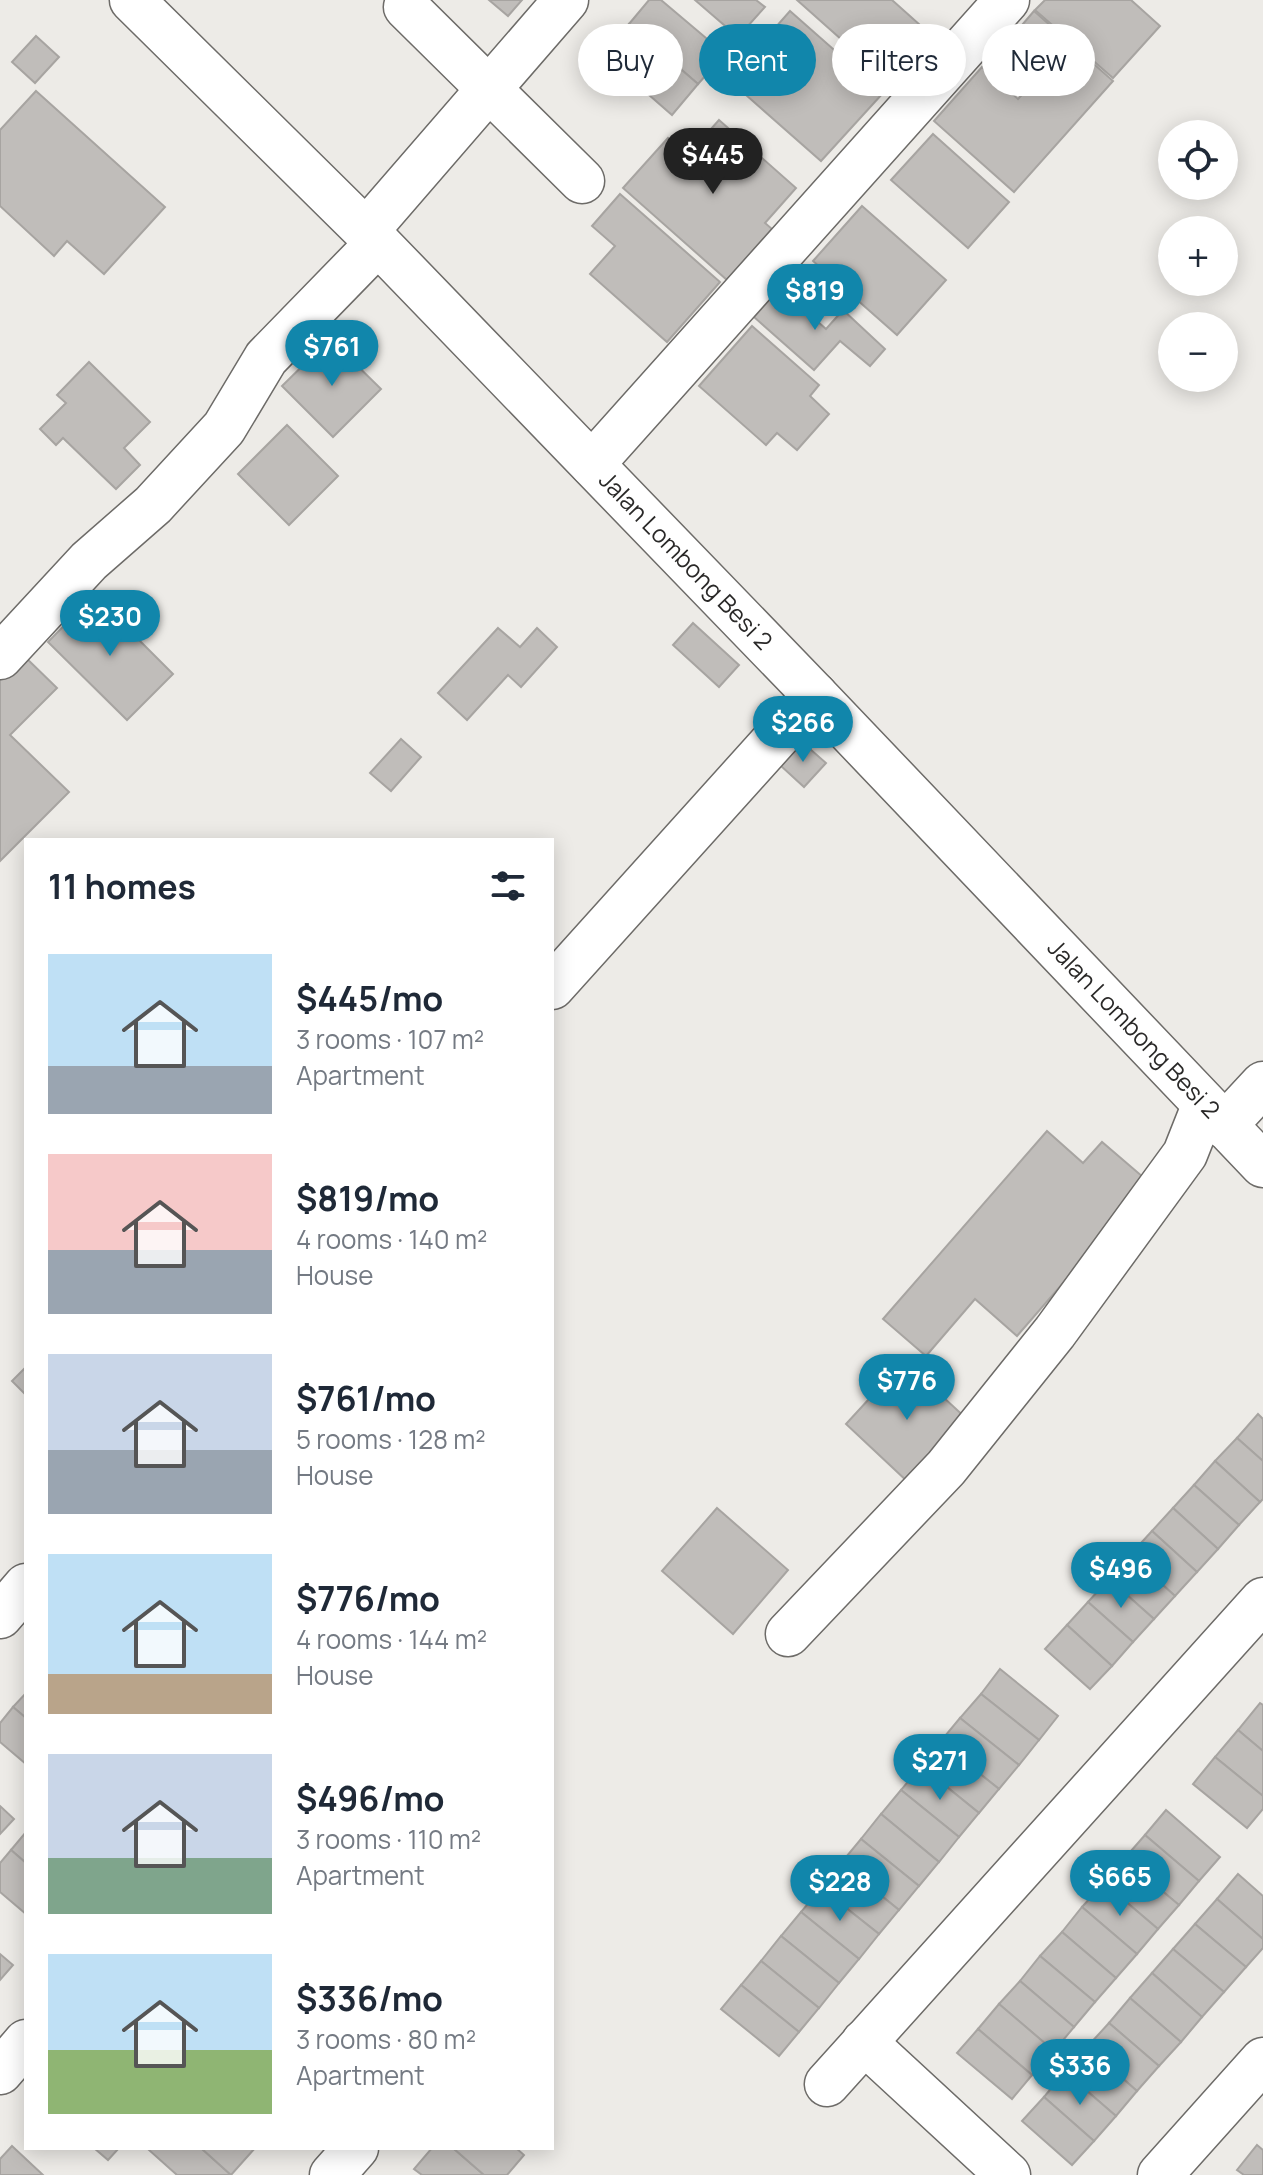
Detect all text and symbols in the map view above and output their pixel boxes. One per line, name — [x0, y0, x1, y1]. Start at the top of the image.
chip: Buy — [578, 24, 683, 96]
chip: Rent — [699, 24, 816, 96]
chip: Filters — [832, 24, 966, 96]
chip: New — [982, 24, 1095, 96]
map controls — [1158, 120, 1238, 392]
button: locate — [1158, 120, 1238, 200]
pin: $445 — [666, 128, 760, 196]
text: $445 — [682, 136, 744, 172]
button: + — [1158, 216, 1238, 296]
pin: $819 — [768, 264, 862, 332]
text: $819 — [785, 272, 845, 308]
button: − — [1158, 312, 1238, 392]
pin: $761 — [285, 320, 379, 388]
text: $761 — [303, 328, 361, 364]
street label: Jalan Lombong Besi 2 — [592, 463, 781, 656]
pin: $230 — [63, 590, 157, 658]
text: $230 — [78, 598, 142, 634]
pin: $266 — [756, 696, 850, 764]
text: $266 — [771, 704, 835, 740]
text: 11 homes — [48, 863, 196, 909]
icon: filters — [486, 864, 530, 908]
street label: Jalan Lombong Besi 2 — [1041, 931, 1228, 1125]
text: $445/mo — [296, 975, 443, 1021]
icon: home — [112, 986, 208, 1082]
text: 3 rooms · 107 m² — [296, 1021, 484, 1057]
text: Apartment — [296, 1057, 425, 1093]
text: $819/mo — [296, 1175, 439, 1221]
icon: home — [112, 1186, 208, 1282]
text: 4 rooms · 140 m² — [296, 1221, 487, 1257]
text: House — [296, 1257, 373, 1293]
pin: $776 — [860, 1354, 954, 1422]
text: $776 — [877, 1362, 937, 1398]
text: $761/mo — [296, 1375, 436, 1421]
icon: home — [112, 1386, 208, 1482]
text: 5 rooms · 128 m² — [296, 1421, 486, 1457]
text: House — [296, 1457, 373, 1493]
pin: $496 — [1074, 1542, 1168, 1610]
text: $496 — [1089, 1550, 1153, 1586]
text: $776/mo — [296, 1575, 440, 1621]
icon: home — [112, 1586, 208, 1682]
text: 4 rooms · 144 m² — [296, 1621, 487, 1657]
text: House — [296, 1657, 373, 1693]
pin: $271 — [893, 1734, 987, 1802]
text: $271 — [911, 1742, 969, 1778]
text: $496/mo — [296, 1775, 444, 1821]
icon: home — [112, 1786, 208, 1882]
text: 3 rooms · 110 m² — [296, 1821, 481, 1857]
pin: $665 — [1073, 1850, 1167, 1918]
pin: $228 — [793, 1855, 887, 1923]
text: Apartment — [296, 1857, 425, 1893]
text: $665 — [1088, 1858, 1152, 1894]
text: $228 — [808, 1863, 872, 1899]
text: $336/mo — [296, 1975, 443, 2021]
icon: home — [112, 1986, 208, 2082]
text: 3 rooms · 80 m² — [296, 2021, 476, 2057]
pin: $336 — [1033, 2039, 1127, 2107]
text: $336 — [1049, 2047, 1111, 2083]
text: Apartment — [296, 2057, 425, 2093]

